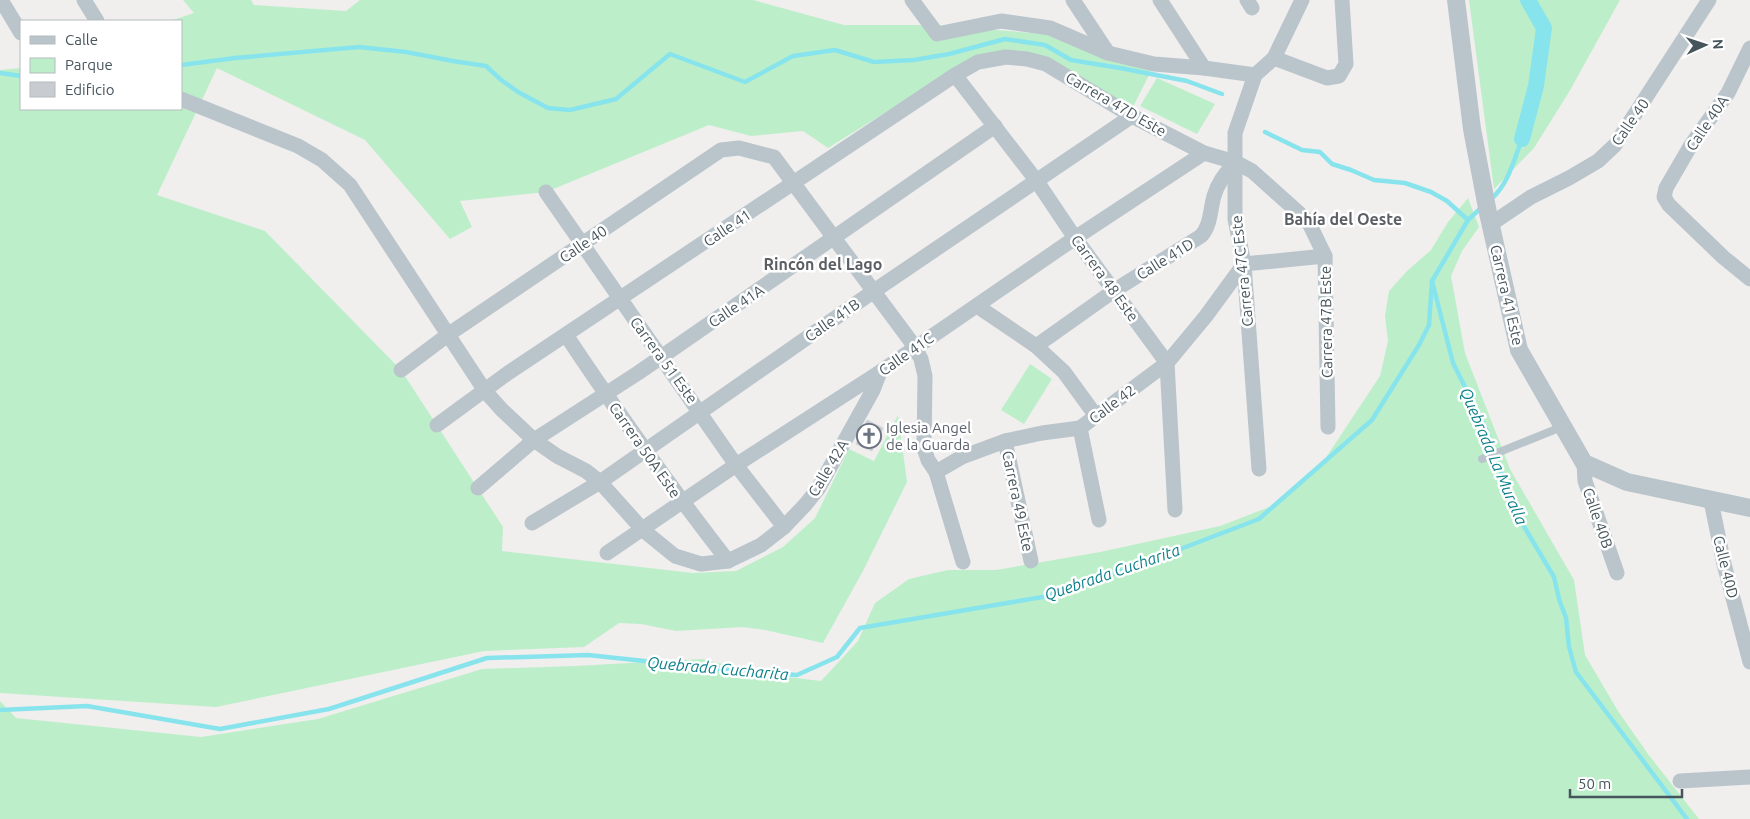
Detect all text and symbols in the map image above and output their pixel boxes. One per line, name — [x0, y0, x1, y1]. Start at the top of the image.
legend — [20, 20, 182, 110]
north arrow — [1680, 20, 1730, 70]
text: Calle — [65, 31, 98, 48]
text: N — [1710, 39, 1726, 50]
text: Parque — [65, 56, 113, 73]
street label: Carrera 47D Este — [1063, 68, 1169, 140]
text: Edificio — [65, 81, 114, 98]
street label: Calle 40A — [1682, 92, 1732, 154]
street label: Calle 40 — [1608, 95, 1652, 149]
street label: Calle 41 — [700, 206, 754, 250]
district label: Bahía del Oeste — [1284, 210, 1402, 228]
street label: Carrera 47C Este — [1228, 214, 1256, 328]
street label: Calle 40 — [556, 222, 610, 266]
street label: Carrera 48 Este — [1068, 231, 1142, 325]
street label: Calle 41D — [1133, 235, 1197, 283]
street label: Carrera 41 Este — [1487, 243, 1527, 347]
district label: Rincón del Lago — [764, 255, 882, 273]
street label: Carrera 47B Este — [1317, 266, 1335, 378]
street label: Calle 41A — [705, 281, 767, 331]
street label: Calle 41B — [801, 295, 863, 345]
street label: Carrera 51 Este — [627, 313, 701, 407]
street label: Calle 41C — [875, 329, 937, 379]
street label: Calle 42 — [1086, 381, 1138, 427]
water label: Quebrada La Muralla — [1456, 385, 1531, 528]
street label: Carrera 50A Este — [606, 399, 684, 501]
place label: Iglesia Angel de la Guarda — [886, 419, 971, 453]
church icon: Iglesia Angel de la Guarda — [856, 423, 882, 449]
street label: Calle 42A — [804, 436, 852, 499]
street label: Carrera 49 Este — [999, 449, 1037, 553]
street label: Calle 40B — [1580, 485, 1616, 551]
street label: Calle 40D — [1710, 534, 1742, 600]
water label: Quebrada Cucharita — [1042, 540, 1183, 605]
water label: Quebrada Cucharita — [646, 653, 790, 684]
scale bar — [1570, 766, 1682, 798]
text: 50 m — [1578, 775, 1611, 792]

